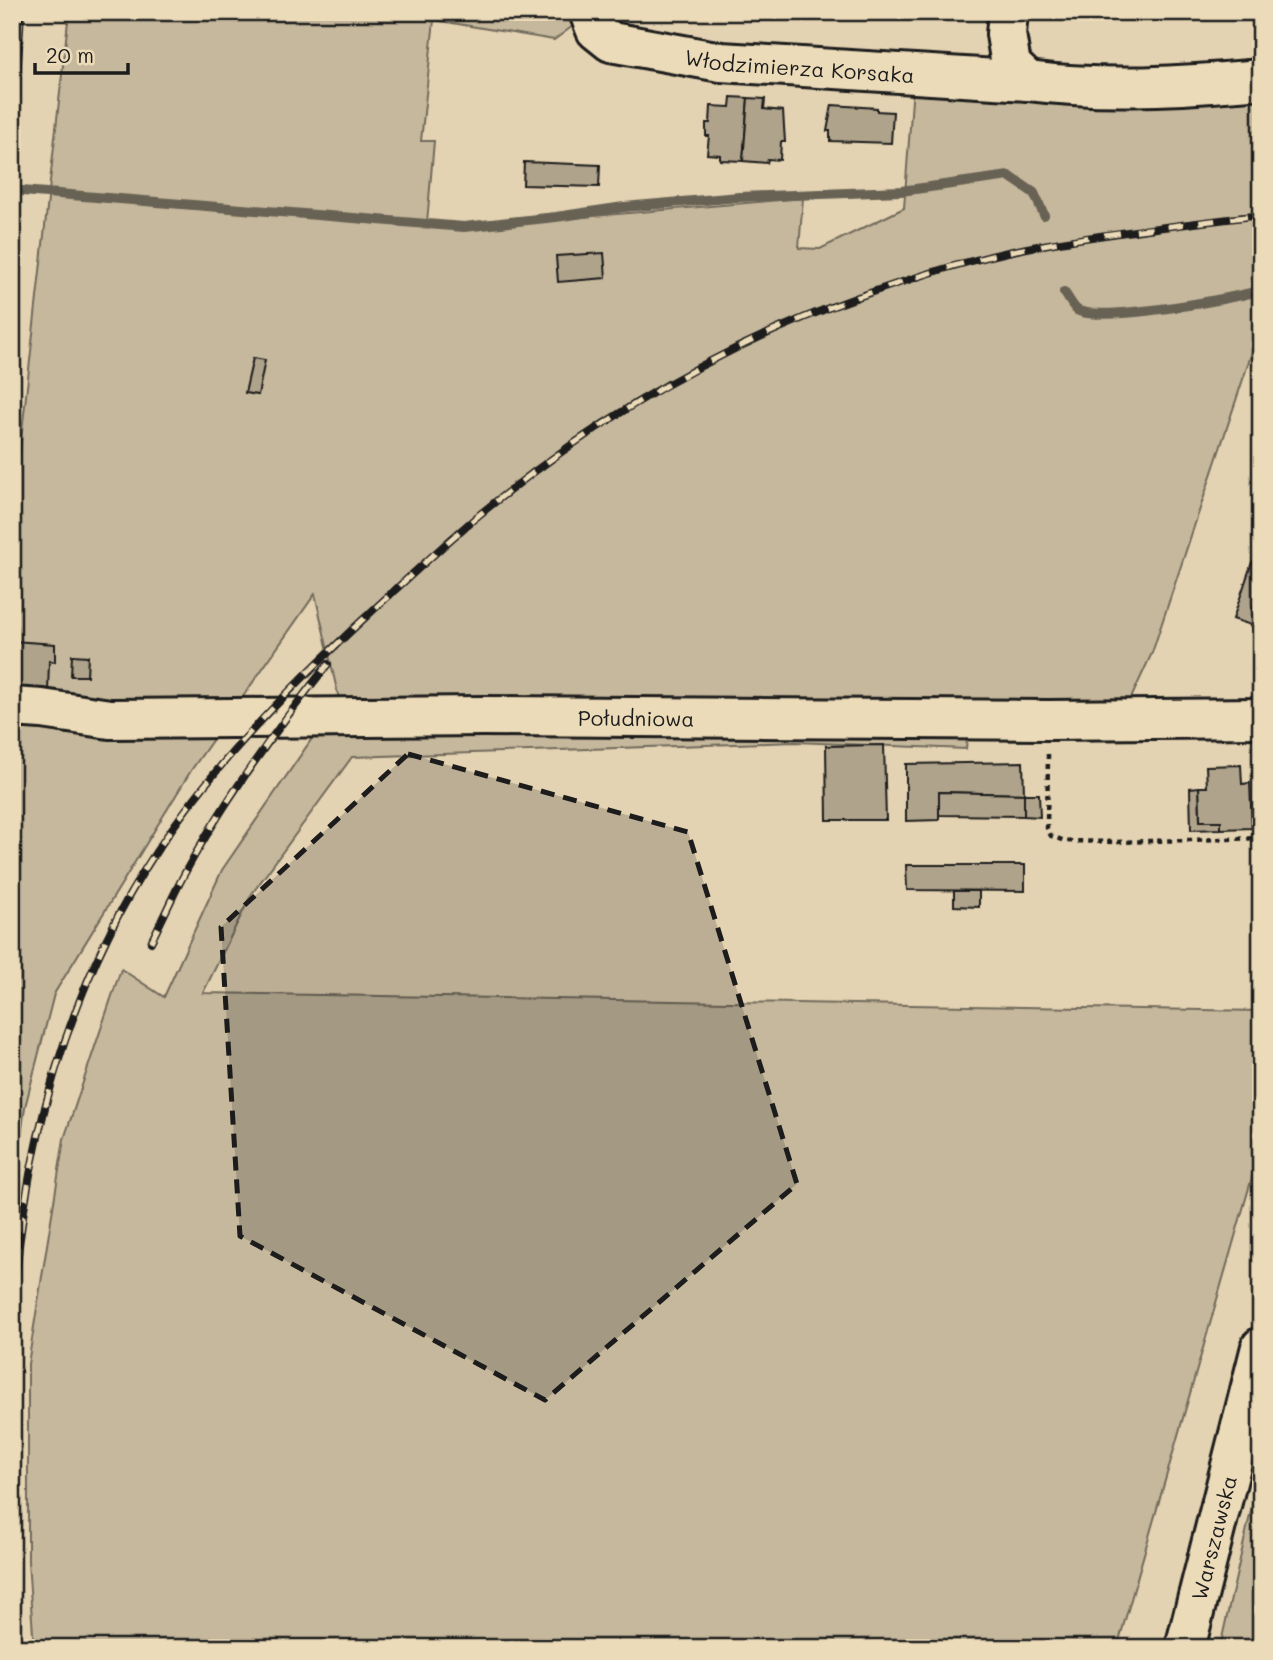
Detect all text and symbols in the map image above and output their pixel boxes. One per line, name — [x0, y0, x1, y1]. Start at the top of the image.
scale bar — [35, 32, 128, 76]
text: 20 m — [46, 41, 94, 68]
street label: Włodzimierza Korsaka — [683, 42, 915, 87]
street label: Południowa — [578, 703, 695, 731]
street label: Warszawska — [1184, 1472, 1242, 1603]

